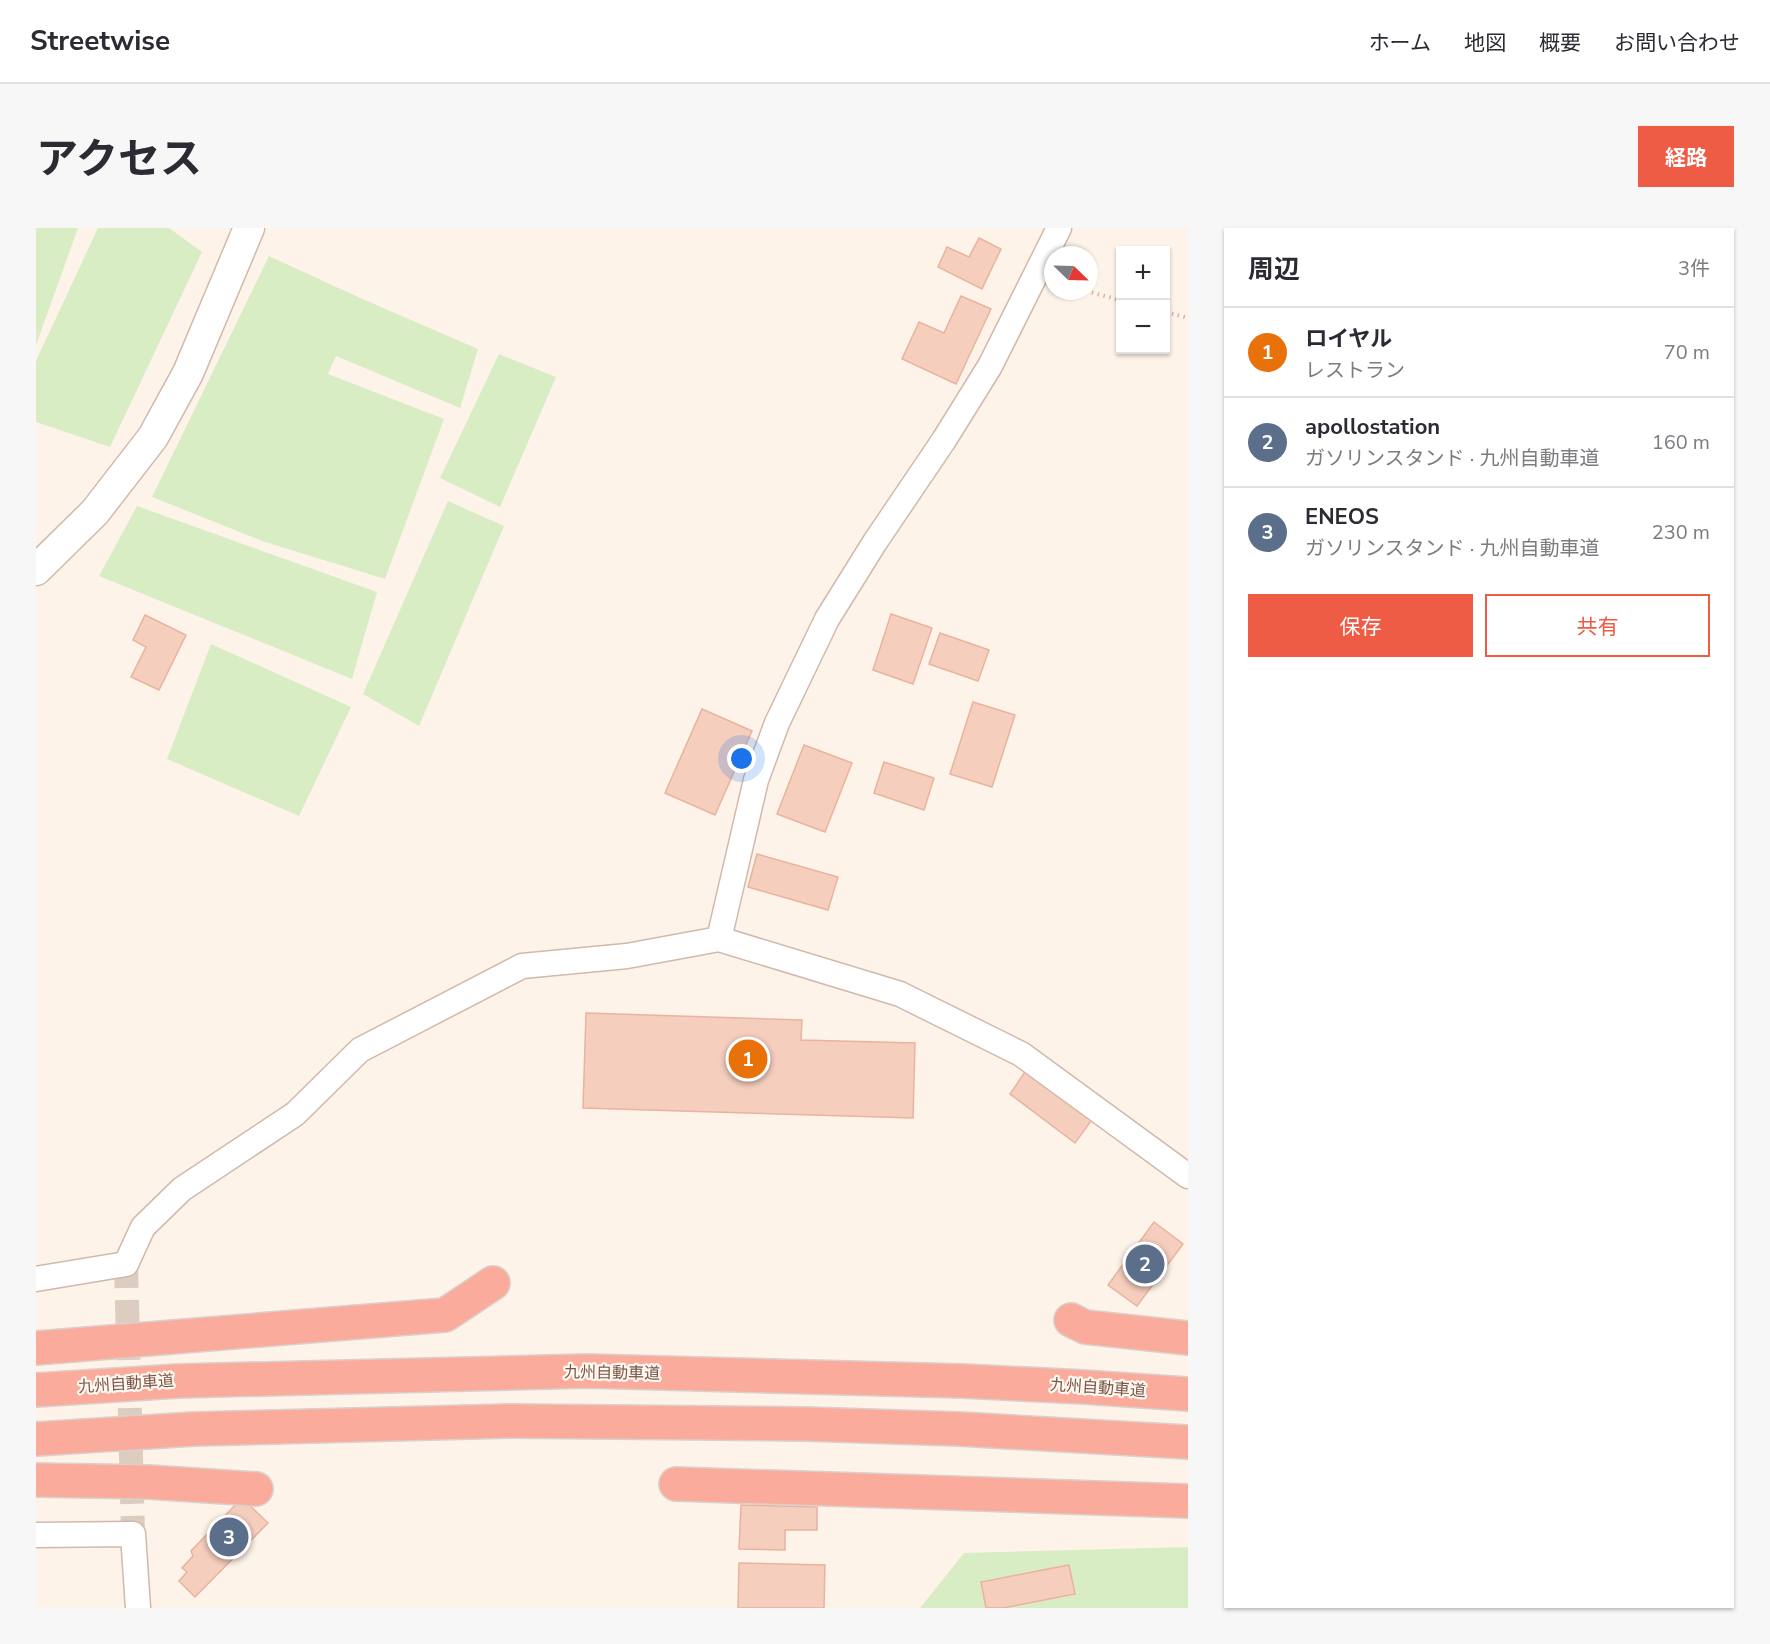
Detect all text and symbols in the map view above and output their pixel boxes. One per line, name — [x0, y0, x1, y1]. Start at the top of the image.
text: Streetwise — [30, 22, 170, 60]
text: ホーム — [1369, 29, 1431, 57]
text: 地図 — [1464, 29, 1506, 57]
text: 概要 — [1539, 29, 1581, 57]
text: お問い合わせ — [1614, 29, 1740, 57]
button: 経路 — [1638, 126, 1734, 187]
text: アクセス — [36, 131, 202, 188]
north arrow — [1044, 246, 1098, 300]
map controls — [1116, 246, 1170, 354]
button: + — [1116, 246, 1170, 300]
text: 周辺 — [1248, 252, 1300, 287]
text: 3件 — [1678, 255, 1710, 282]
button: − — [1116, 300, 1170, 354]
text: ロイヤル — [1305, 324, 1392, 354]
text: 1 — [1262, 339, 1274, 366]
text: 70 m — [1664, 339, 1710, 366]
text: レストラン — [1305, 357, 1405, 384]
text: apollostation — [1305, 412, 1440, 442]
text: 2 — [1262, 429, 1274, 456]
text: 160 m — [1652, 429, 1710, 456]
text: ガソリンスタンド · 九州自動車道 — [1305, 445, 1599, 472]
text: ENEOS — [1305, 502, 1379, 532]
text: 3 — [1262, 519, 1274, 546]
text: 230 m — [1652, 519, 1710, 546]
text: ガソリンスタンド · 九州自動車道 — [1305, 535, 1599, 562]
button: 保存 — [1248, 594, 1473, 657]
button: 共有 — [1485, 594, 1710, 657]
your location — [727, 744, 756, 773]
pin: 1 — [728, 1036, 768, 1082]
pin: 2 — [1126, 1242, 1164, 1286]
street label: 九州自動車道 — [564, 1361, 660, 1385]
street label: 九州自動車道 — [77, 1370, 175, 1398]
street label: 九州自動車道 — [1049, 1374, 1147, 1402]
pin: 3 — [210, 1514, 248, 1560]

